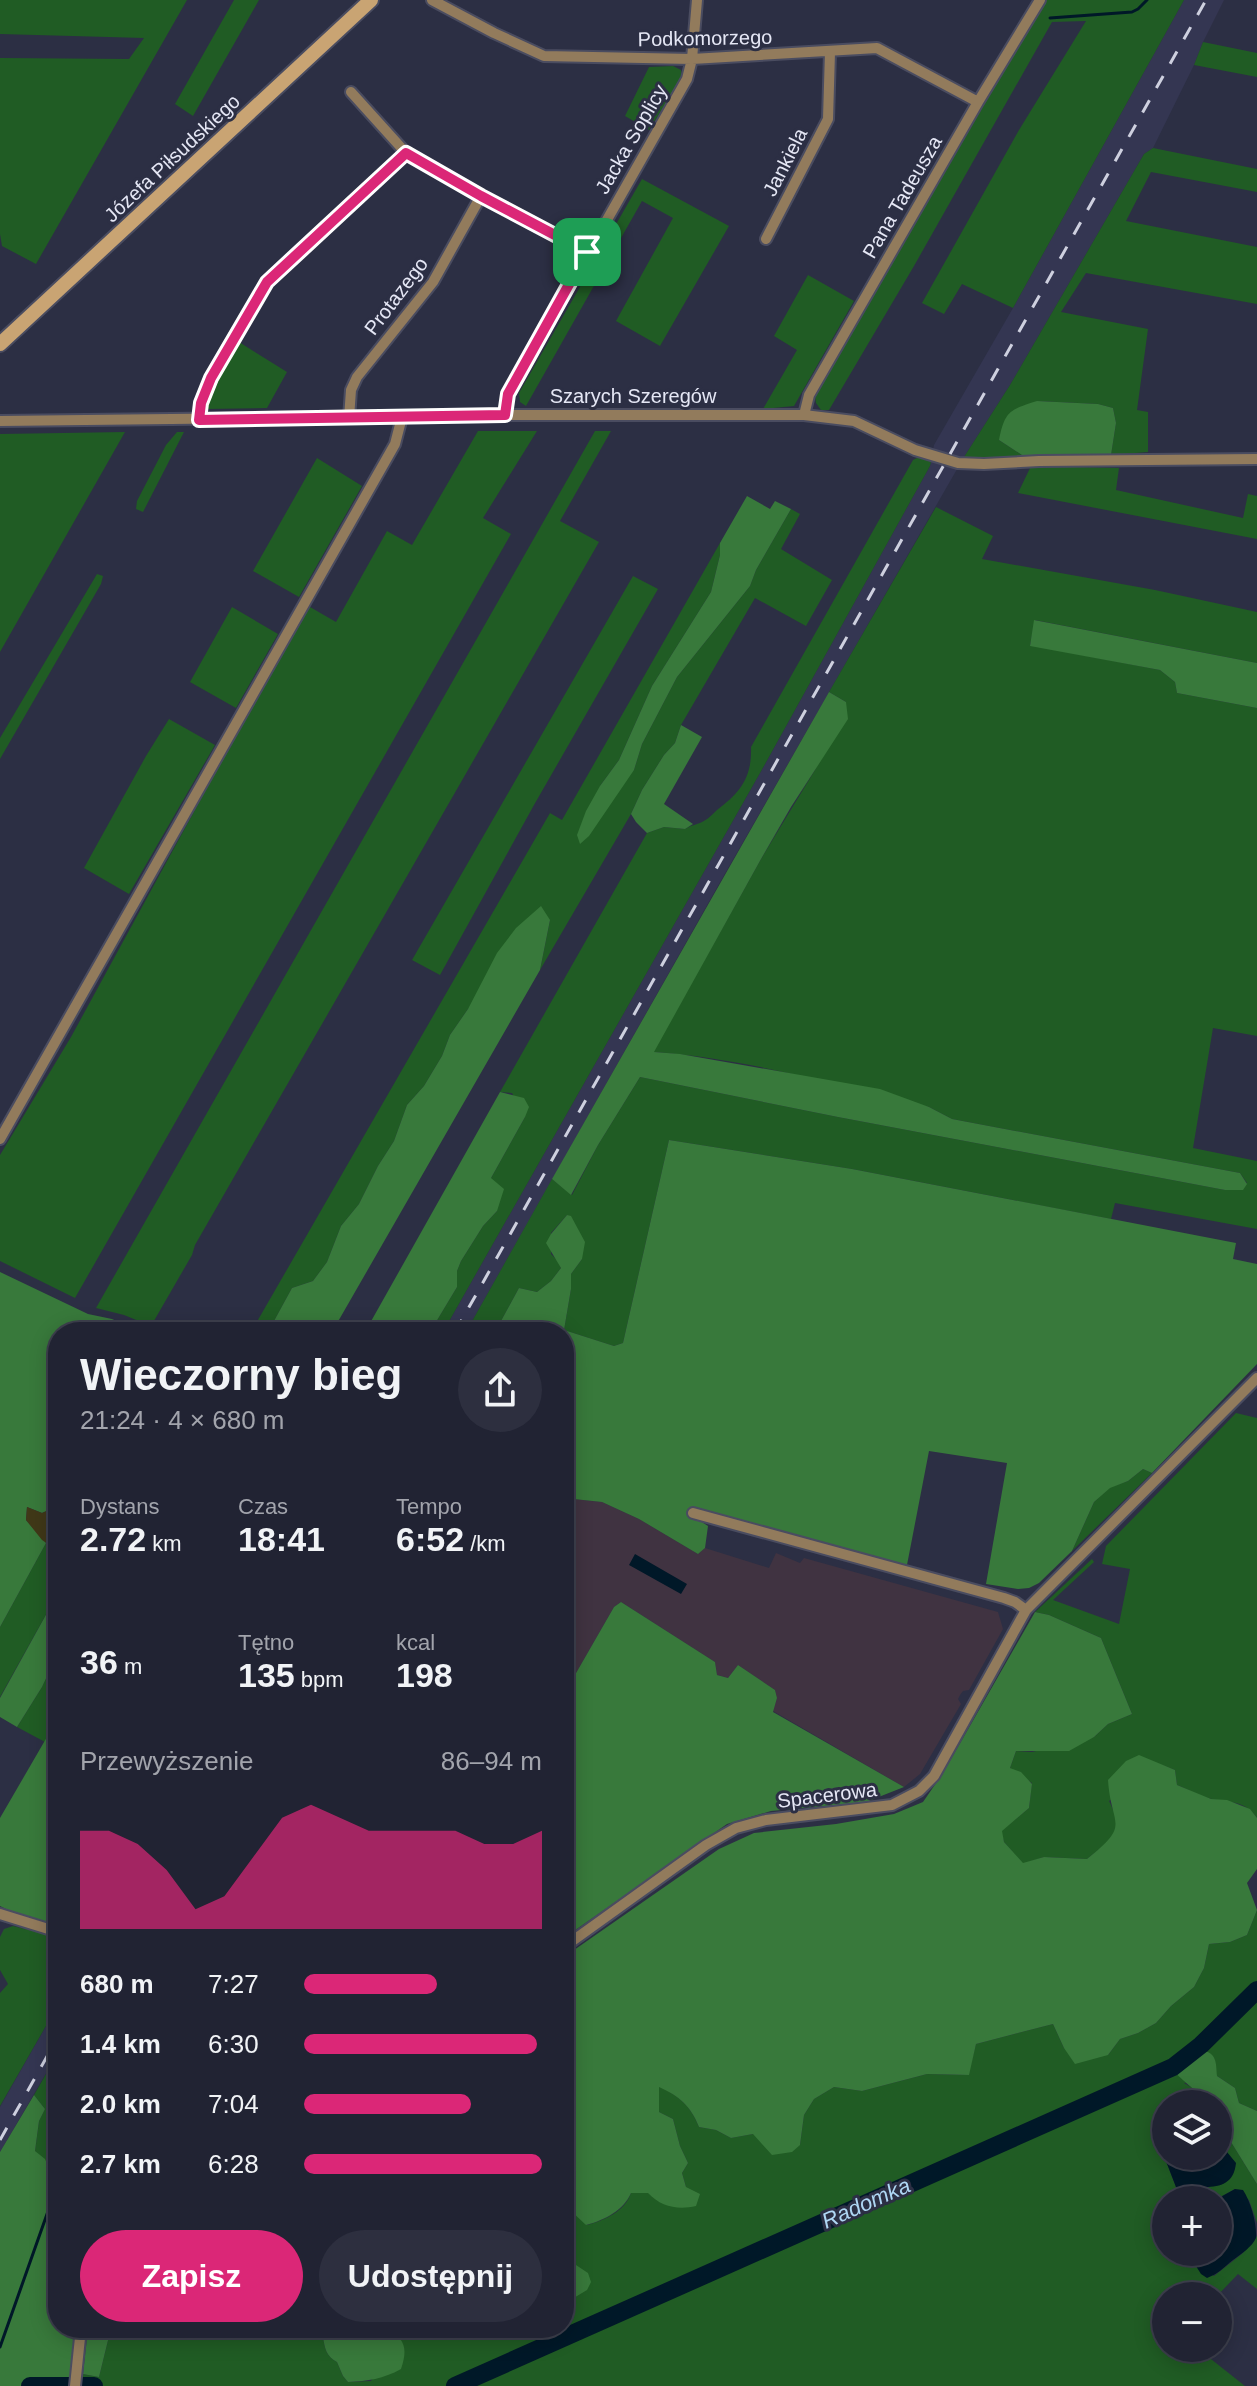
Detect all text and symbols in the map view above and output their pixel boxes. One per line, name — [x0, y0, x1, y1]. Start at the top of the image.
street label: Podkomorzego — [638, 26, 772, 50]
street label: Jacka Soplicy — [591, 81, 671, 197]
street label: Józefa Piłsudskiego — [100, 90, 244, 226]
street label: Jankiela — [759, 124, 812, 200]
street label: Pana Tadeusza — [858, 131, 946, 262]
pin — [553, 218, 621, 286]
icon: arrive — [565, 230, 609, 274]
street label: Protazego — [360, 253, 432, 339]
street label: Szarych Szeregów — [550, 385, 717, 407]
button: share — [458, 1348, 542, 1432]
text: Wieczorny bieg — [80, 1350, 402, 1399]
text: 21:24 · 4 × 680 m — [80, 1405, 285, 1435]
text: Dystans — [80, 1494, 159, 1519]
text: Czas — [238, 1494, 288, 1519]
text: Tempo — [396, 1494, 462, 1519]
text: 2.72 — [80, 1520, 146, 1558]
text: 18:41 — [238, 1520, 325, 1558]
text: 6:52 — [396, 1520, 464, 1558]
text: km — [146, 1531, 182, 1556]
text: /km — [464, 1531, 506, 1556]
text: Tętno — [238, 1630, 294, 1655]
text: kcal — [396, 1630, 435, 1655]
text: 36 — [80, 1643, 118, 1681]
text: m — [118, 1654, 142, 1679]
text: 135 — [238, 1656, 295, 1694]
text: 198 — [396, 1656, 453, 1694]
text: bpm — [295, 1667, 344, 1692]
text: Przewyższenie — [80, 1746, 253, 1776]
text: 86–94 m — [441, 1746, 542, 1776]
street label: Spacerowa — [776, 1778, 879, 1812]
text: 680 m — [80, 1969, 154, 1999]
text: 7:27 — [208, 1969, 259, 1999]
text: 1.4 km — [80, 2029, 161, 2059]
text: 6:30 — [208, 2029, 259, 2059]
text: 2.0 km — [80, 2089, 161, 2119]
text: 7:04 — [208, 2089, 259, 2119]
map controls — [1152, 2090, 1232, 2362]
button: layers — [1152, 2090, 1232, 2170]
text: 2.7 km — [80, 2149, 161, 2179]
text: 6:28 — [208, 2149, 259, 2179]
water label: Radomka — [818, 2172, 914, 2234]
button: + — [1152, 2186, 1232, 2266]
button: Zapisz — [80, 2230, 303, 2322]
button: Udostępnij — [319, 2230, 542, 2322]
button: − — [1152, 2282, 1232, 2362]

